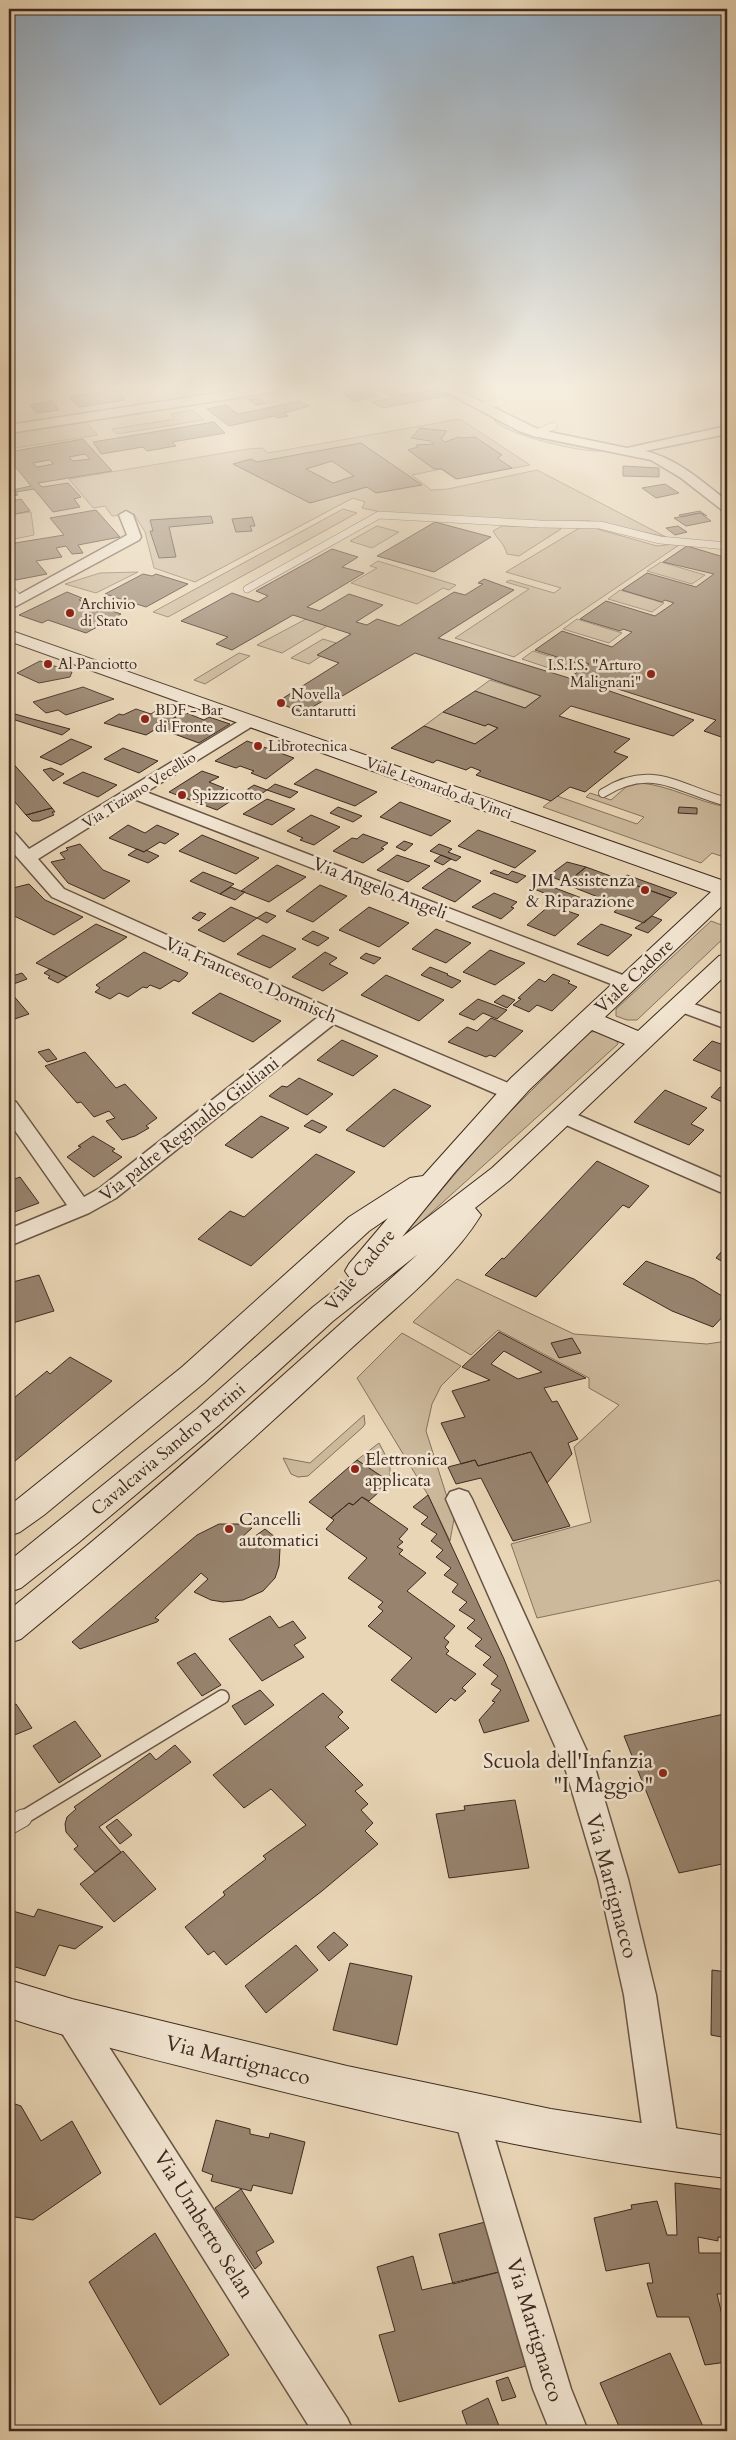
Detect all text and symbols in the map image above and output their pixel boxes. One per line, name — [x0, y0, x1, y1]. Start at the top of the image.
place label: Archivio di Stato — [80, 594, 135, 631]
marker: Archivio di Stato — [64, 607, 76, 619]
place label: Al Panciotto — [58, 654, 137, 674]
place label: I.S.I.S. "Arturo Malignani" — [548, 655, 641, 692]
marker: Al Panciotto — [42, 658, 54, 670]
marker: I.S.I.S. "Arturo Malignani" — [645, 668, 657, 680]
place label: Novella Cantarutti — [291, 684, 356, 721]
marker: Novella Cantarutti — [275, 697, 287, 709]
place label: BDF - Bar di Fronte — [155, 700, 223, 737]
marker: BDF - Bar di Fronte — [139, 713, 151, 725]
place label: Librotecnica — [268, 736, 348, 756]
marker: Librotecnica — [252, 740, 264, 752]
street label: Via Tiziano Vecellio — [78, 747, 200, 833]
street label: Viale Leonardo da Vinci — [363, 752, 515, 824]
place label: Spizzicotto — [192, 785, 262, 805]
marker: Spizzicotto — [176, 789, 188, 801]
street label: Via Angelo Angeli — [309, 851, 451, 926]
place label: JM Assistenza & Riparazione — [526, 868, 635, 914]
marker: JM Assistenza & Riparazione — [639, 884, 651, 896]
street label: Via Francesco Dormisch — [161, 931, 341, 1030]
street label: Viale Cadore — [590, 933, 679, 1019]
street label: Via padre Reginaldo Giuliani — [94, 1051, 284, 1208]
street label: Viale Cadore — [319, 1224, 401, 1317]
street label: Cavalcavia Sandro Pertini — [86, 1377, 251, 1522]
place label: Elettronica applicata — [365, 1447, 448, 1493]
marker: Elettronica applicata — [349, 1463, 361, 1475]
place label: Cancelli automatici — [239, 1507, 319, 1553]
marker: Cancelli automatici — [223, 1523, 235, 1535]
place label: Scuola dell'Infanzia "I Maggio" — [483, 1747, 653, 1800]
marker: Scuola dell'Infanzia "I Maggio" — [657, 1767, 669, 1779]
street label: Via Martignacco — [578, 1811, 645, 1962]
street label: Via Martignacco — [162, 2028, 313, 2093]
street label: Via Umberto Selan — [146, 2145, 261, 2304]
street label: Via Martignacco — [499, 2255, 570, 2405]

